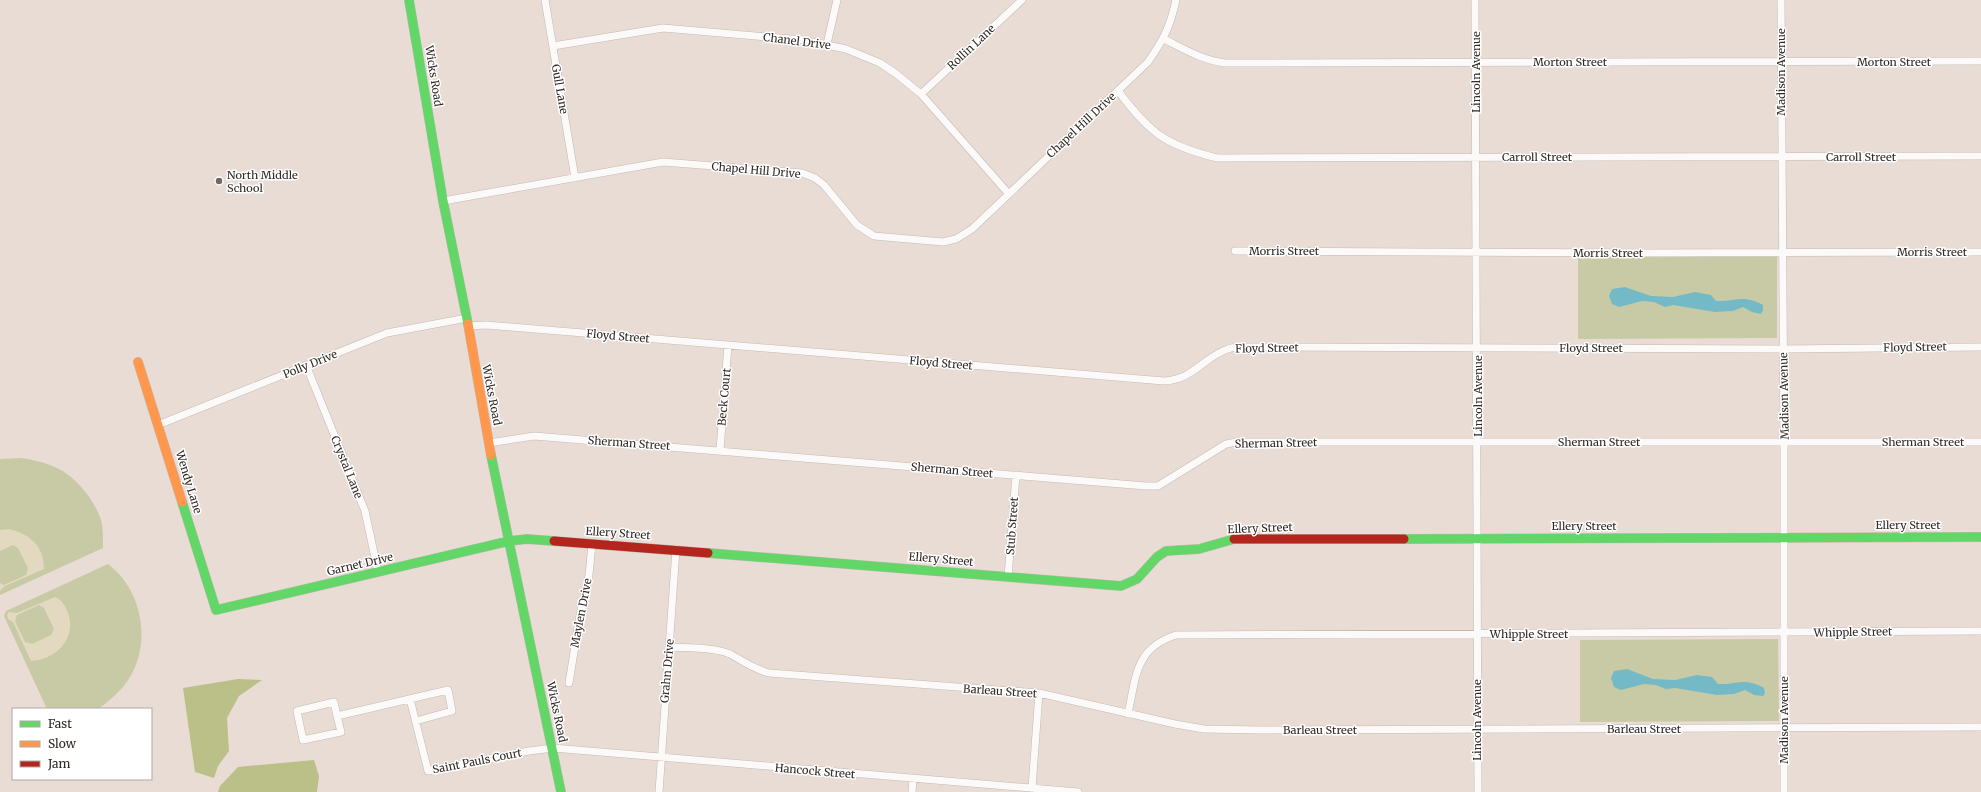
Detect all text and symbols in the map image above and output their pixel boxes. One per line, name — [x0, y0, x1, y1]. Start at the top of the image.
street label: Rollin Lane — [944, 21, 998, 73]
street label: Madison Avenue — [1774, 28, 1788, 116]
street label: Chanel Drive — [762, 30, 832, 52]
street label: Lincoln Avenue — [1469, 31, 1483, 113]
street label: Wicks Road — [422, 44, 446, 108]
street label: Morton Street — [1533, 55, 1608, 69]
street label: Morton Street — [1857, 55, 1932, 69]
street label: Gull Lane — [549, 63, 571, 115]
street label: Chapel Hill Drive — [1044, 89, 1119, 161]
street label: Carroll Street — [1502, 150, 1573, 164]
street label: Carroll Street — [1826, 150, 1897, 164]
street label: Chapel Hill Drive — [711, 159, 801, 181]
place label: North Middle School — [227, 168, 298, 195]
marker: North Middle School — [214, 176, 224, 186]
street label: Morris Street — [1249, 244, 1320, 258]
street label: Morris Street — [1897, 245, 1968, 259]
street label: Morris Street — [1573, 246, 1644, 260]
street label: Floyd Street — [586, 326, 651, 346]
street label: Floyd Street — [1883, 339, 1948, 355]
street label: Floyd Street — [1235, 340, 1300, 356]
street label: Floyd Street — [1559, 341, 1623, 355]
street label: Polly Drive — [281, 347, 339, 381]
street label: Madison Avenue — [1776, 352, 1792, 440]
street label: Floyd Street — [909, 353, 974, 373]
street label: Lincoln Avenue — [1471, 355, 1485, 437]
street label: Wicks Road — [479, 362, 505, 427]
street label: Beck Court — [714, 367, 734, 427]
street label: Sherman Street — [587, 433, 671, 453]
street label: Crystal Lane — [328, 434, 366, 501]
street label: Sherman Street — [1235, 435, 1318, 451]
street label: Sherman Street — [1558, 435, 1641, 449]
street label: Sherman Street — [1882, 435, 1965, 449]
street label: Wendy Lane — [172, 448, 205, 515]
street label: Sherman Street — [910, 459, 994, 481]
street label: Stub Street — [1003, 496, 1021, 555]
street label: Ellery Street — [1875, 518, 1941, 532]
street label: Ellery Street — [1551, 519, 1617, 533]
street label: Ellery Street — [1227, 520, 1294, 536]
street label: Ellery Street — [585, 524, 652, 542]
street label: Ellery Street — [908, 549, 975, 569]
street label: Garnet Drive — [326, 550, 395, 578]
street label: Maylen Drive — [567, 577, 595, 649]
street label: Whipple Street — [1813, 624, 1893, 640]
street label: Whipple Street — [1489, 627, 1569, 641]
street label: Grahn Drive — [657, 638, 677, 704]
street label: Madison Avenue — [1777, 676, 1791, 764]
street label: Wicks Road — [544, 679, 570, 744]
street label: Lincoln Avenue — [1470, 679, 1484, 761]
street label: Barleau Street — [963, 681, 1038, 701]
legend — [12, 708, 152, 780]
text: Fast — [48, 716, 72, 731]
street label: Barleau Street — [1607, 722, 1682, 736]
street label: Barleau Street — [1283, 723, 1358, 737]
text: Slow — [48, 736, 77, 751]
street label: Saint Pauls Court — [431, 745, 524, 777]
text: Jam — [47, 756, 71, 771]
street label: Hancock Street — [774, 761, 856, 782]

